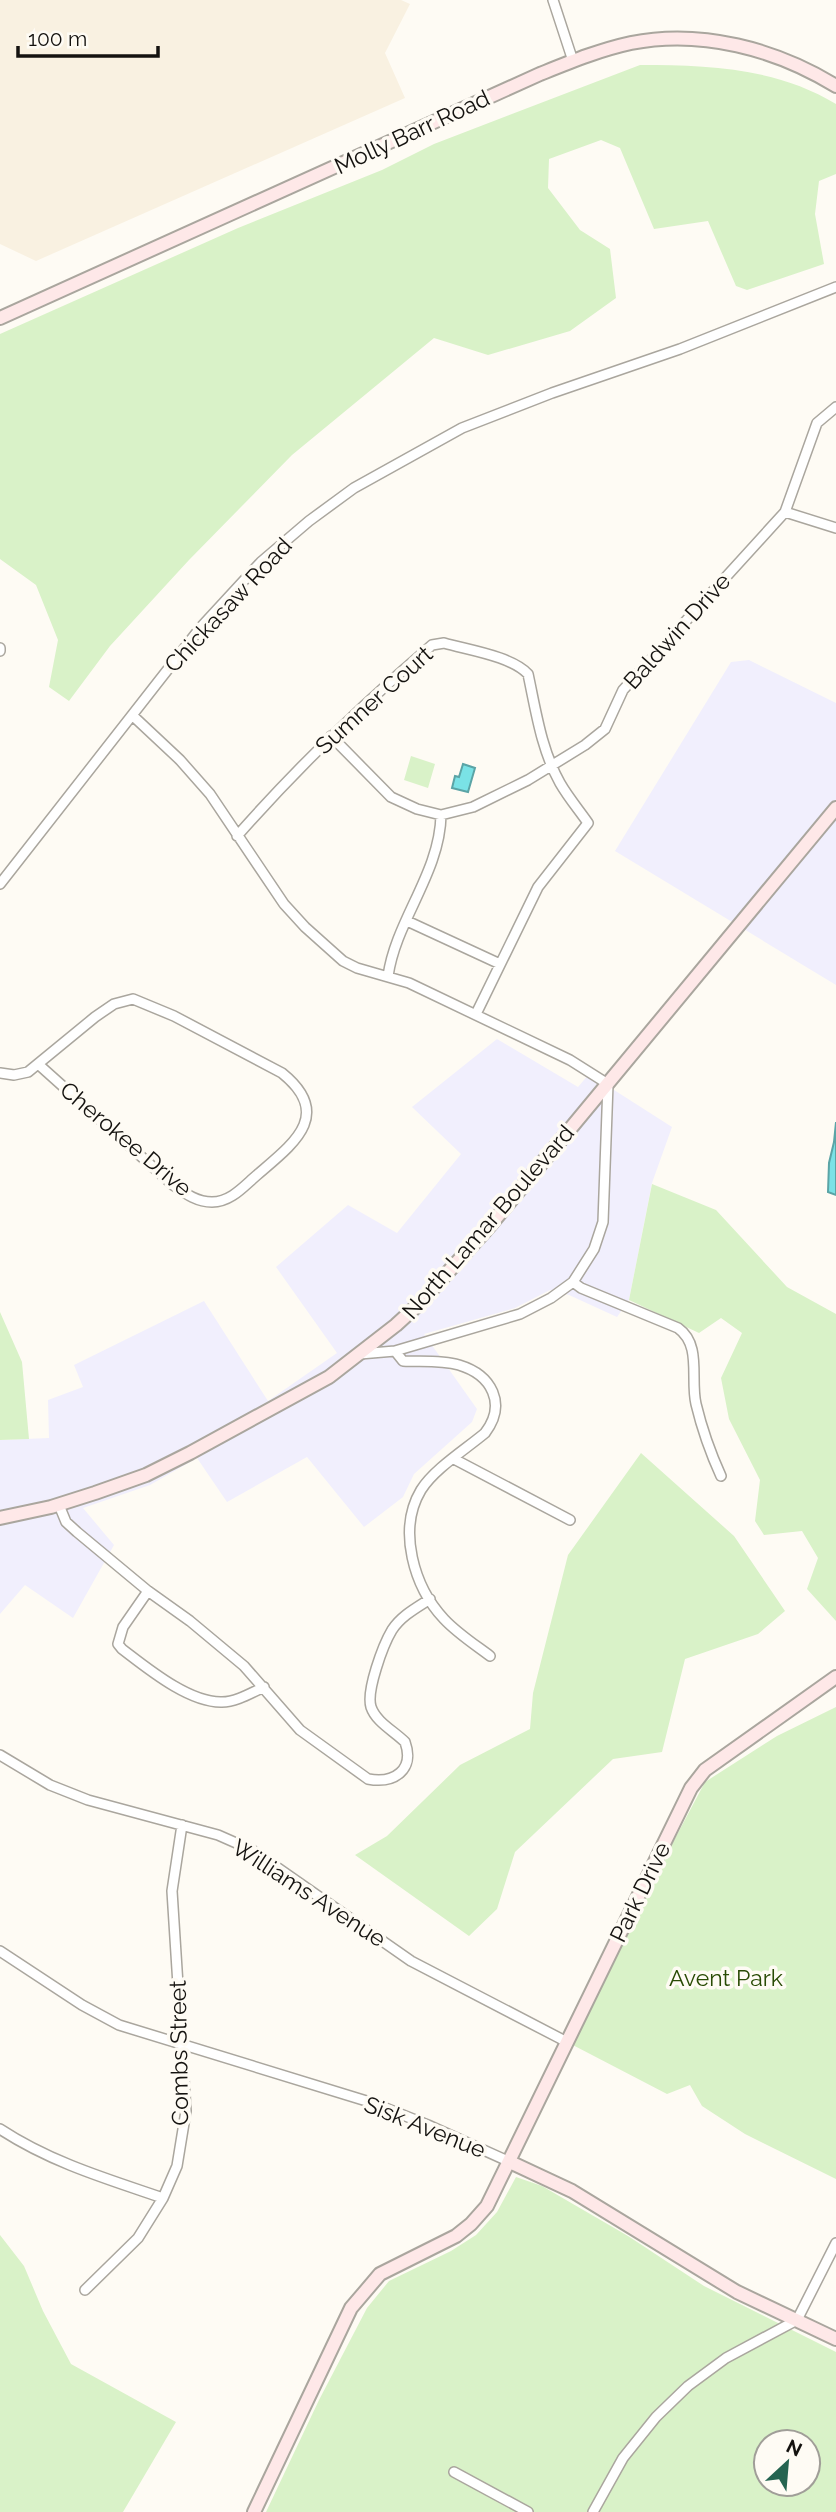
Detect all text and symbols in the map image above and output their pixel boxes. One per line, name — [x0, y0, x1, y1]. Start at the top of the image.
scale bar — [18, 14, 158, 58]
text: 100 m — [28, 26, 87, 51]
street label: Molly Barr Road — [330, 84, 494, 179]
street label: Chickasaw Road — [158, 532, 297, 677]
street label: Baldwin Drive — [618, 567, 736, 694]
street label: Sumner Court — [310, 640, 438, 759]
street label: Cherokee Drive — [55, 1076, 198, 1201]
street label: North Lamar Boulevard — [396, 1119, 579, 1324]
street label: Williams Avenue — [228, 1833, 391, 1952]
street label: Park Drive — [604, 1837, 675, 1946]
park label: Avent Park — [669, 1964, 783, 1991]
street label: Combs Street — [164, 1980, 193, 2126]
street label: Sisk Avenue — [361, 2090, 490, 2163]
north arrow — [752, 2428, 822, 2498]
text: N — [783, 2435, 806, 2461]

